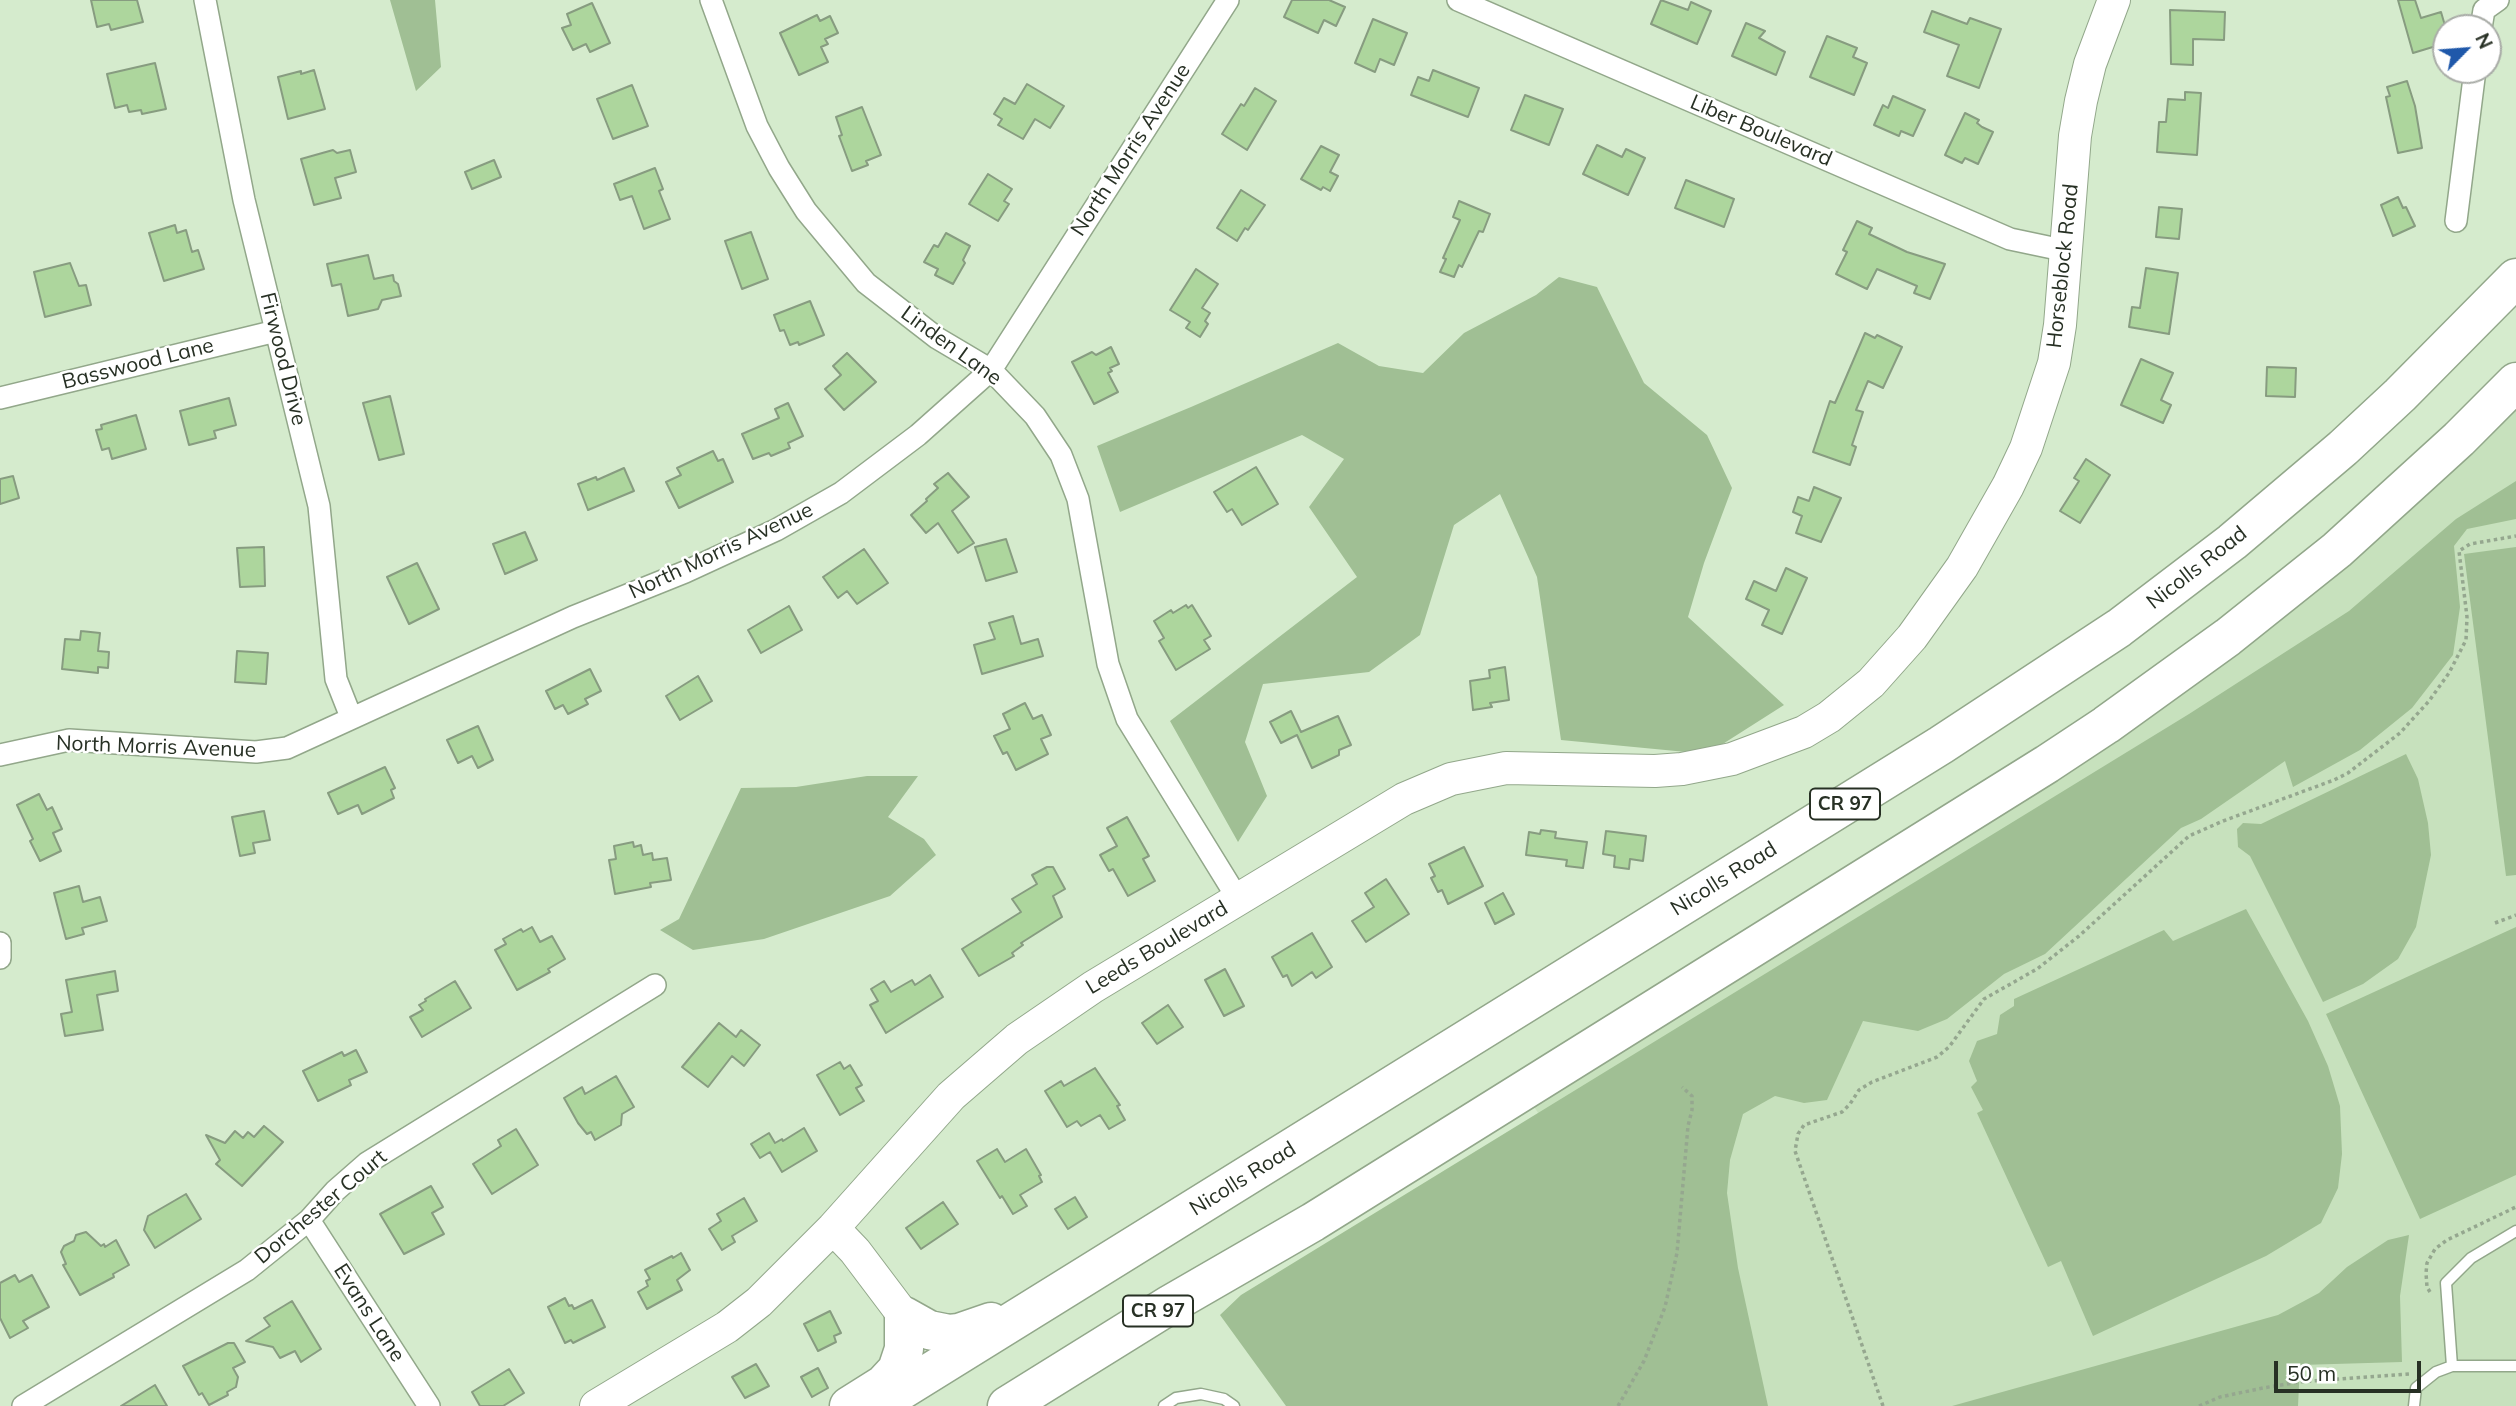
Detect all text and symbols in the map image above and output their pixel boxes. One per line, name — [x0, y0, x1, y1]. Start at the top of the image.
north arrow — [2432, 14, 2502, 84]
text: N — [2470, 29, 2498, 53]
street label: North Morris Avenue — [1066, 59, 1196, 241]
street label: Liber Boulevard — [1686, 90, 1836, 172]
street label: Horseblock Road — [2042, 183, 2084, 349]
street label: Firwood Drive — [254, 290, 312, 428]
street label: Linden Lane — [896, 301, 1006, 391]
street label: Basswood Lane — [60, 333, 216, 395]
street label: North Morris Avenue — [625, 497, 817, 605]
street label: Nicolls Road — [2142, 521, 2252, 615]
street label: North Morris Avenue — [55, 731, 257, 763]
road number: CR 97 — [1810, 789, 1880, 820]
street label: Nicolls Road — [1666, 836, 1782, 922]
street label: Leeds Boulevard — [1082, 896, 1232, 1000]
street label: Nicolls Road — [1185, 1136, 1301, 1222]
street label: Dorchester Court — [250, 1144, 392, 1270]
street label: Evans Lane — [328, 1259, 410, 1367]
road number: CR 97 — [1123, 1296, 1193, 1326]
scale bar — [2278, 1346, 2425, 1390]
text: 50 m — [2287, 1360, 2336, 1386]

